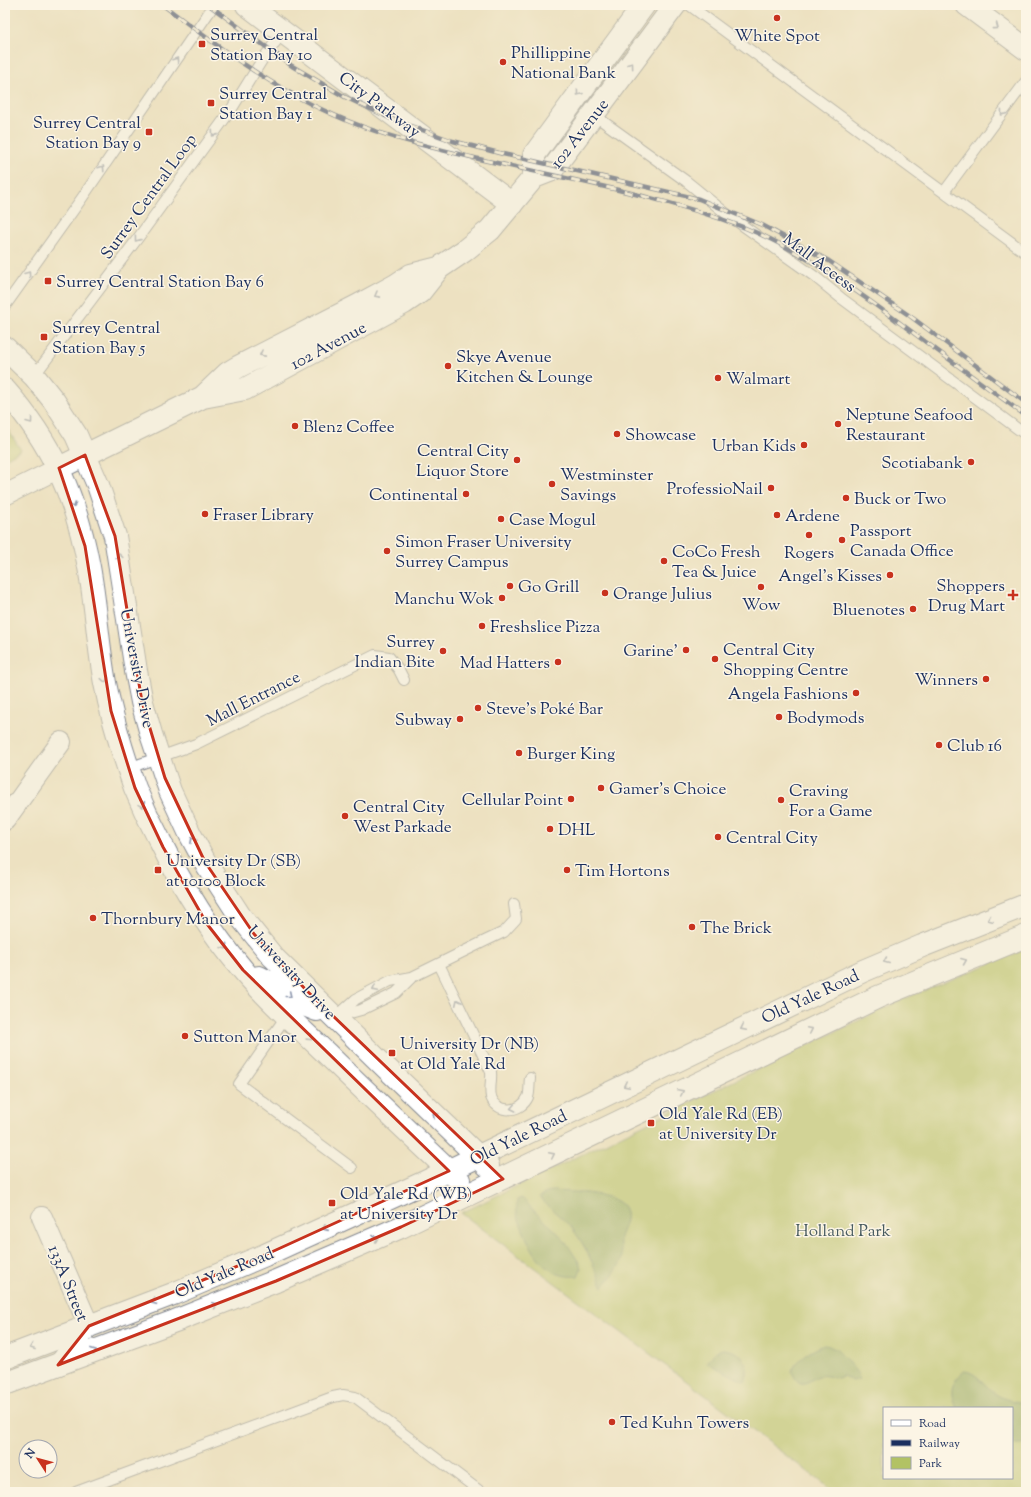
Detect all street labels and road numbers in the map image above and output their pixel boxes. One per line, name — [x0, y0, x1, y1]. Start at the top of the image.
street label: City Parkway — [333, 67, 425, 145]
street label: 102 Avenue — [546, 94, 616, 174]
street label: Surrey Central Loop — [96, 129, 203, 265]
street label: Mall Access — [777, 228, 861, 299]
street label: 102 Avenue — [287, 317, 371, 377]
street label: University Drive — [113, 606, 159, 730]
street label: Mall Entrance — [203, 666, 305, 734]
street label: University Drive — [240, 921, 341, 1026]
street label: Old Yale Road — [758, 964, 864, 1031]
street label: Old Yale Road — [466, 1105, 572, 1173]
street label: 133A Street — [41, 1242, 93, 1326]
street label: Old Yale Road — [172, 1242, 278, 1305]

